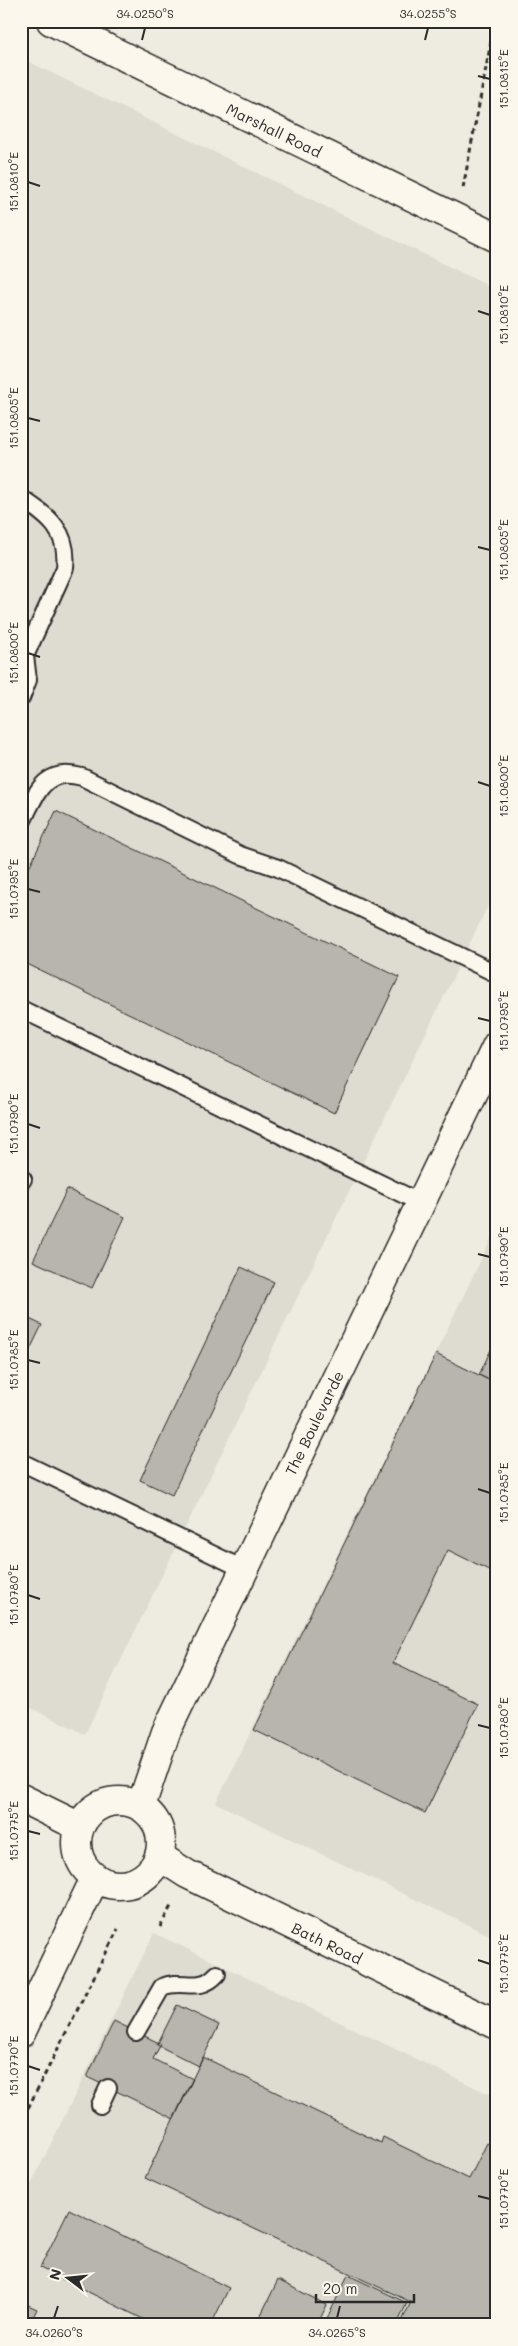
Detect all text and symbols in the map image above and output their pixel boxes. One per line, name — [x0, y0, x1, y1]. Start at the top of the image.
text: 34.0250°S — [116, 5, 174, 21]
text: 34.0255°S — [399, 5, 457, 21]
text: 151.0815°E — [495, 49, 511, 109]
street label: Marshall Road — [223, 98, 325, 162]
text: 151.0810°E — [5, 152, 21, 212]
text: 151.0810°E — [495, 285, 511, 345]
text: 151.0805°E — [5, 387, 21, 449]
text: 151.0805°E — [495, 519, 511, 581]
text: 151.0800°E — [5, 622, 21, 684]
text: 151.0800°E — [495, 755, 511, 817]
text: 151.0795°E — [5, 858, 21, 919]
text: 151.0795°E — [495, 990, 511, 1051]
text: 151.0790°E — [5, 1093, 21, 1155]
text: 151.0790°E — [495, 1226, 511, 1288]
text: 151.0785°E — [5, 1329, 21, 1391]
street label: The Boulevarde — [280, 1367, 348, 1479]
text: 151.0785°E — [495, 1462, 511, 1524]
text: 151.0780°E — [5, 1564, 21, 1626]
text: 151.0780°E — [495, 1697, 511, 1759]
text: 151.0775°E — [5, 1801, 21, 1861]
street label: Bath Road — [289, 1917, 365, 1969]
text: 151.0775°E — [495, 1934, 511, 1994]
text: 151.0770°E — [5, 2035, 21, 2096]
text: 151.0770°E — [495, 2168, 511, 2229]
north arrow — [42, 2254, 92, 2304]
text: N — [44, 2267, 66, 2282]
scale bar — [316, 2271, 413, 2303]
text: 20 m — [323, 2278, 357, 2298]
text: 34.0260°S — [25, 2324, 83, 2340]
text: 34.0265°S — [308, 2324, 366, 2340]

